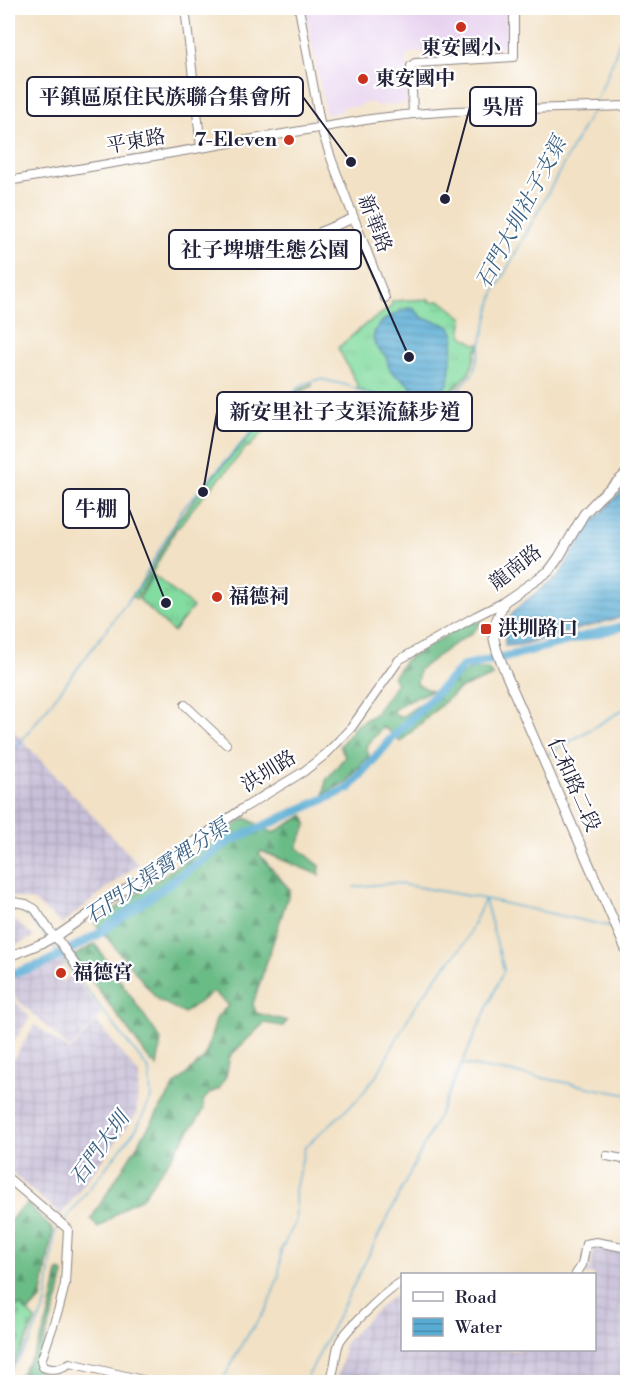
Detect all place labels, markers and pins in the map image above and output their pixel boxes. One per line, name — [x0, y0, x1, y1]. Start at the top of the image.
marker: 東安國小 — [454, 20, 468, 34]
place label: 東安國小 — [421, 36, 501, 61]
place label: 東安國中 — [375, 67, 455, 92]
marker: 東安國中 — [356, 72, 370, 86]
callout: 平鎮區原住民族聯合集會所 — [27, 77, 303, 116]
callout: 吳厝 — [470, 87, 536, 126]
place label: 7-Eleven — [194, 128, 278, 153]
marker: 7-Eleven — [282, 133, 296, 147]
callout: 社子埤塘生態公園 — [169, 230, 361, 269]
callout: 新安里社子支渠流蘇步道 — [217, 392, 472, 431]
callout: 牛棚 — [63, 489, 129, 528]
place label: 福德祠 — [229, 585, 289, 610]
marker: 福德祠 — [210, 590, 224, 604]
place label: 洪圳路口 — [498, 617, 578, 642]
marker: 洪圳路口 — [479, 622, 493, 636]
place label: 福德宮 — [73, 961, 133, 986]
marker: 福德宮 — [54, 966, 68, 980]

